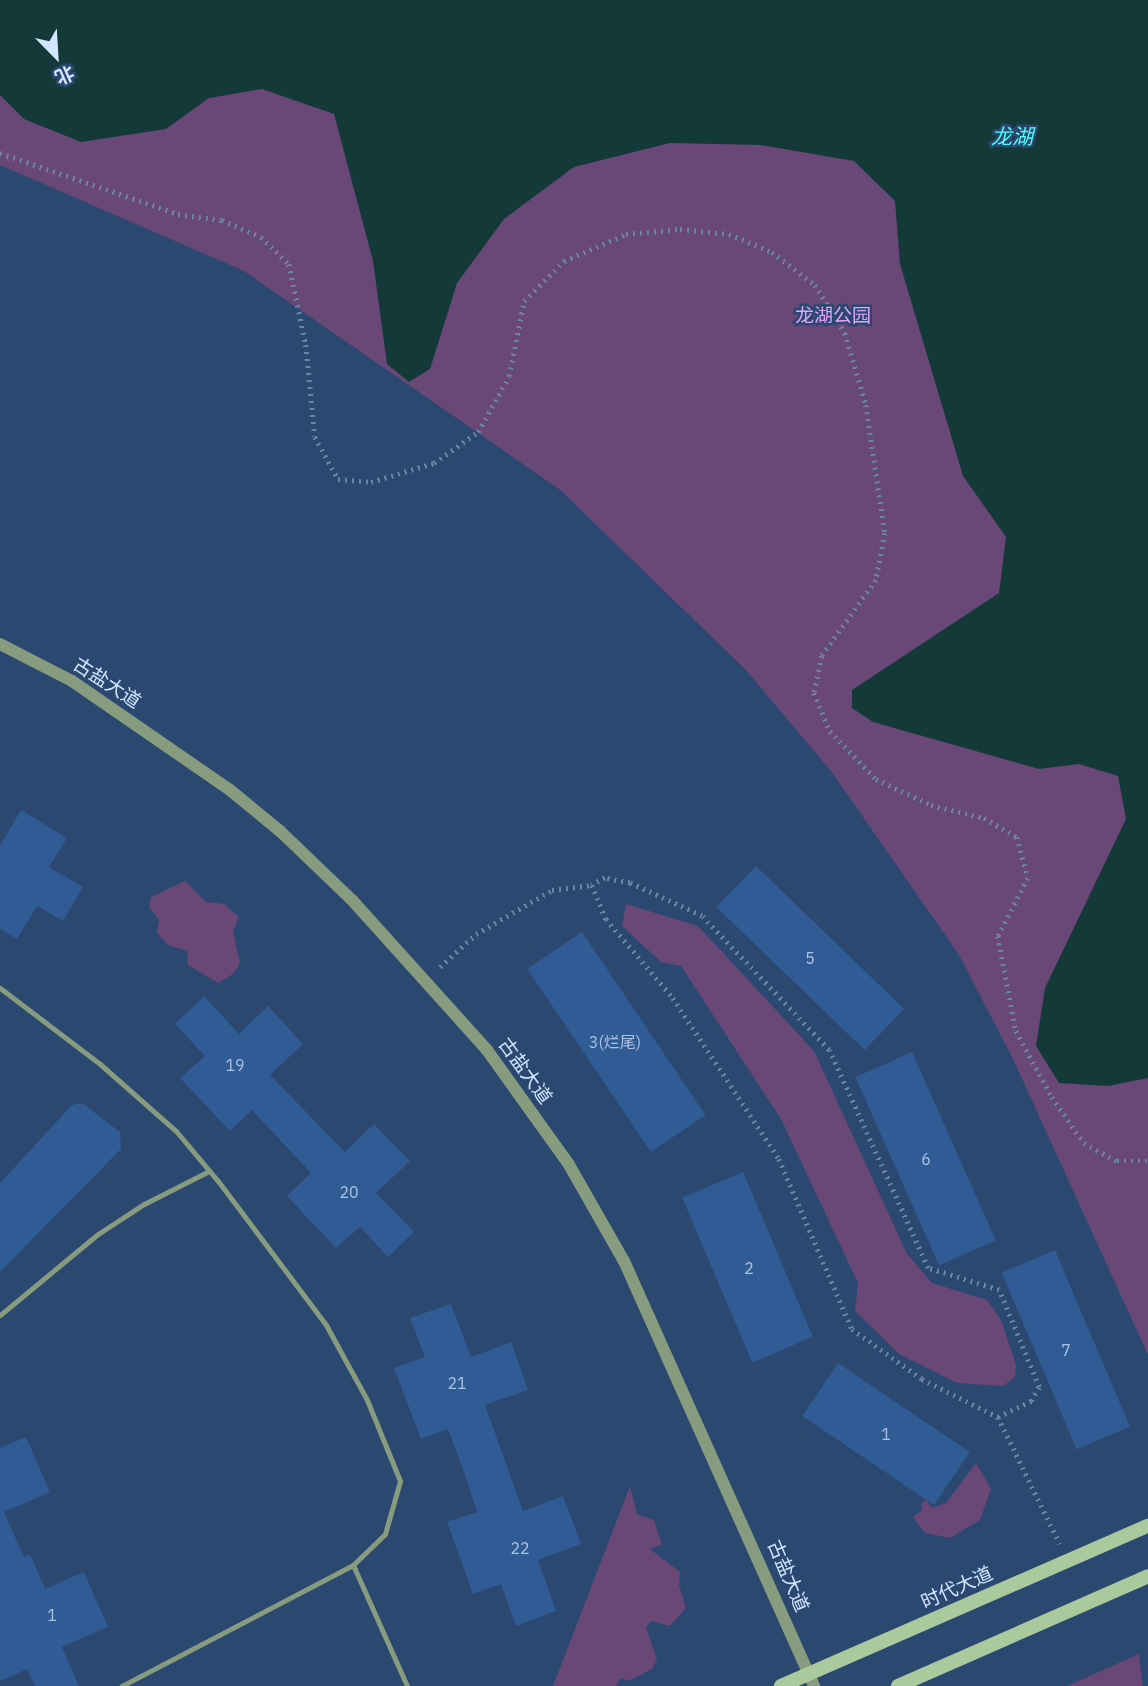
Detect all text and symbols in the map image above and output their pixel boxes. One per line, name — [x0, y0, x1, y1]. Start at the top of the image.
north arrow — [21, 21, 91, 91]
text: 北 — [51, 60, 78, 90]
water label: 龙湖 — [991, 123, 1033, 149]
park label: 龙湖公园 — [795, 305, 871, 327]
street label: 古盐大道 — [69, 653, 145, 713]
house number: 5 — [805, 948, 815, 968]
house number: 3(烂尾) — [589, 1032, 641, 1052]
street label: 古盐大道 — [493, 1034, 557, 1108]
house number: 19 — [225, 1055, 245, 1075]
house number: 6 — [921, 1149, 931, 1169]
house number: 20 — [339, 1182, 359, 1202]
house number: 2 — [744, 1258, 754, 1278]
house number: 7 — [1061, 1340, 1071, 1360]
house number: 21 — [447, 1373, 467, 1393]
house number: 1 — [881, 1424, 891, 1444]
street label: 古盐大道 — [763, 1537, 813, 1615]
house number: 22 — [510, 1538, 530, 1558]
street label: 时代大道 — [918, 1562, 996, 1614]
house number: 1 — [47, 1605, 57, 1625]

